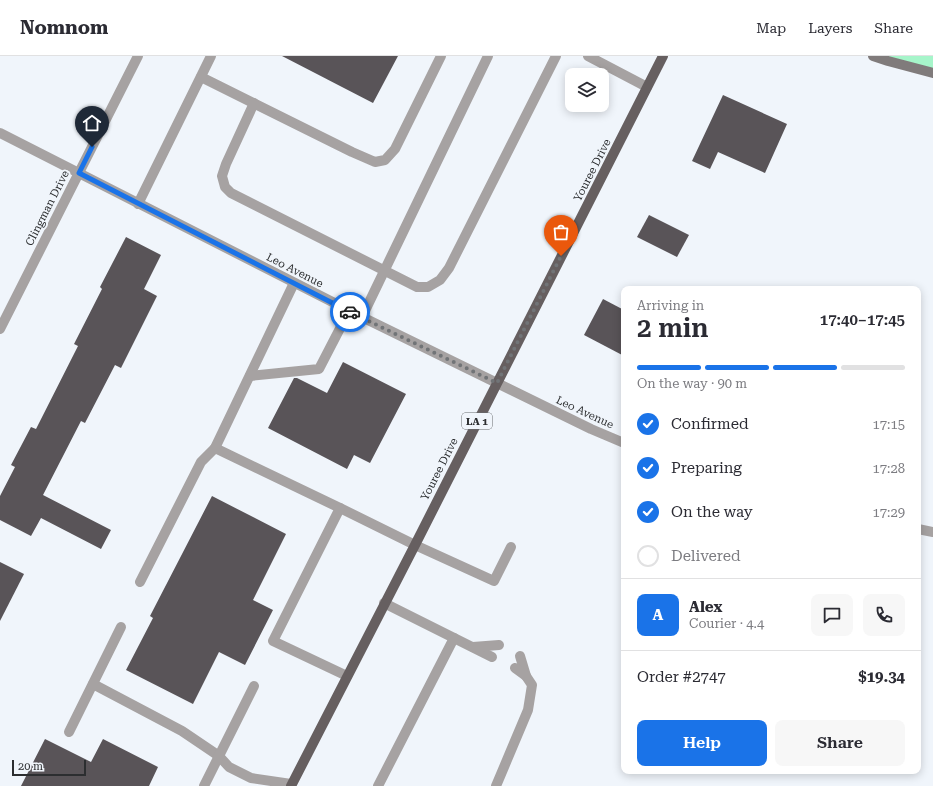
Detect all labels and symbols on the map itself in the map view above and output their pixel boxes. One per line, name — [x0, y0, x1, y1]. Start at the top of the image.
pin — [75, 106, 109, 147]
street label: Youree Drive — [571, 137, 614, 204]
street label: Clingman Drive — [23, 168, 72, 248]
pin — [544, 215, 578, 256]
street label: Leo Avenue — [264, 251, 325, 290]
courier — [330, 292, 370, 332]
street label: Leo Avenue — [554, 393, 616, 431]
road number: LA 1 — [462, 413, 492, 429]
street label: Youree Drive — [418, 436, 461, 503]
scale bar — [12, 758, 86, 777]

